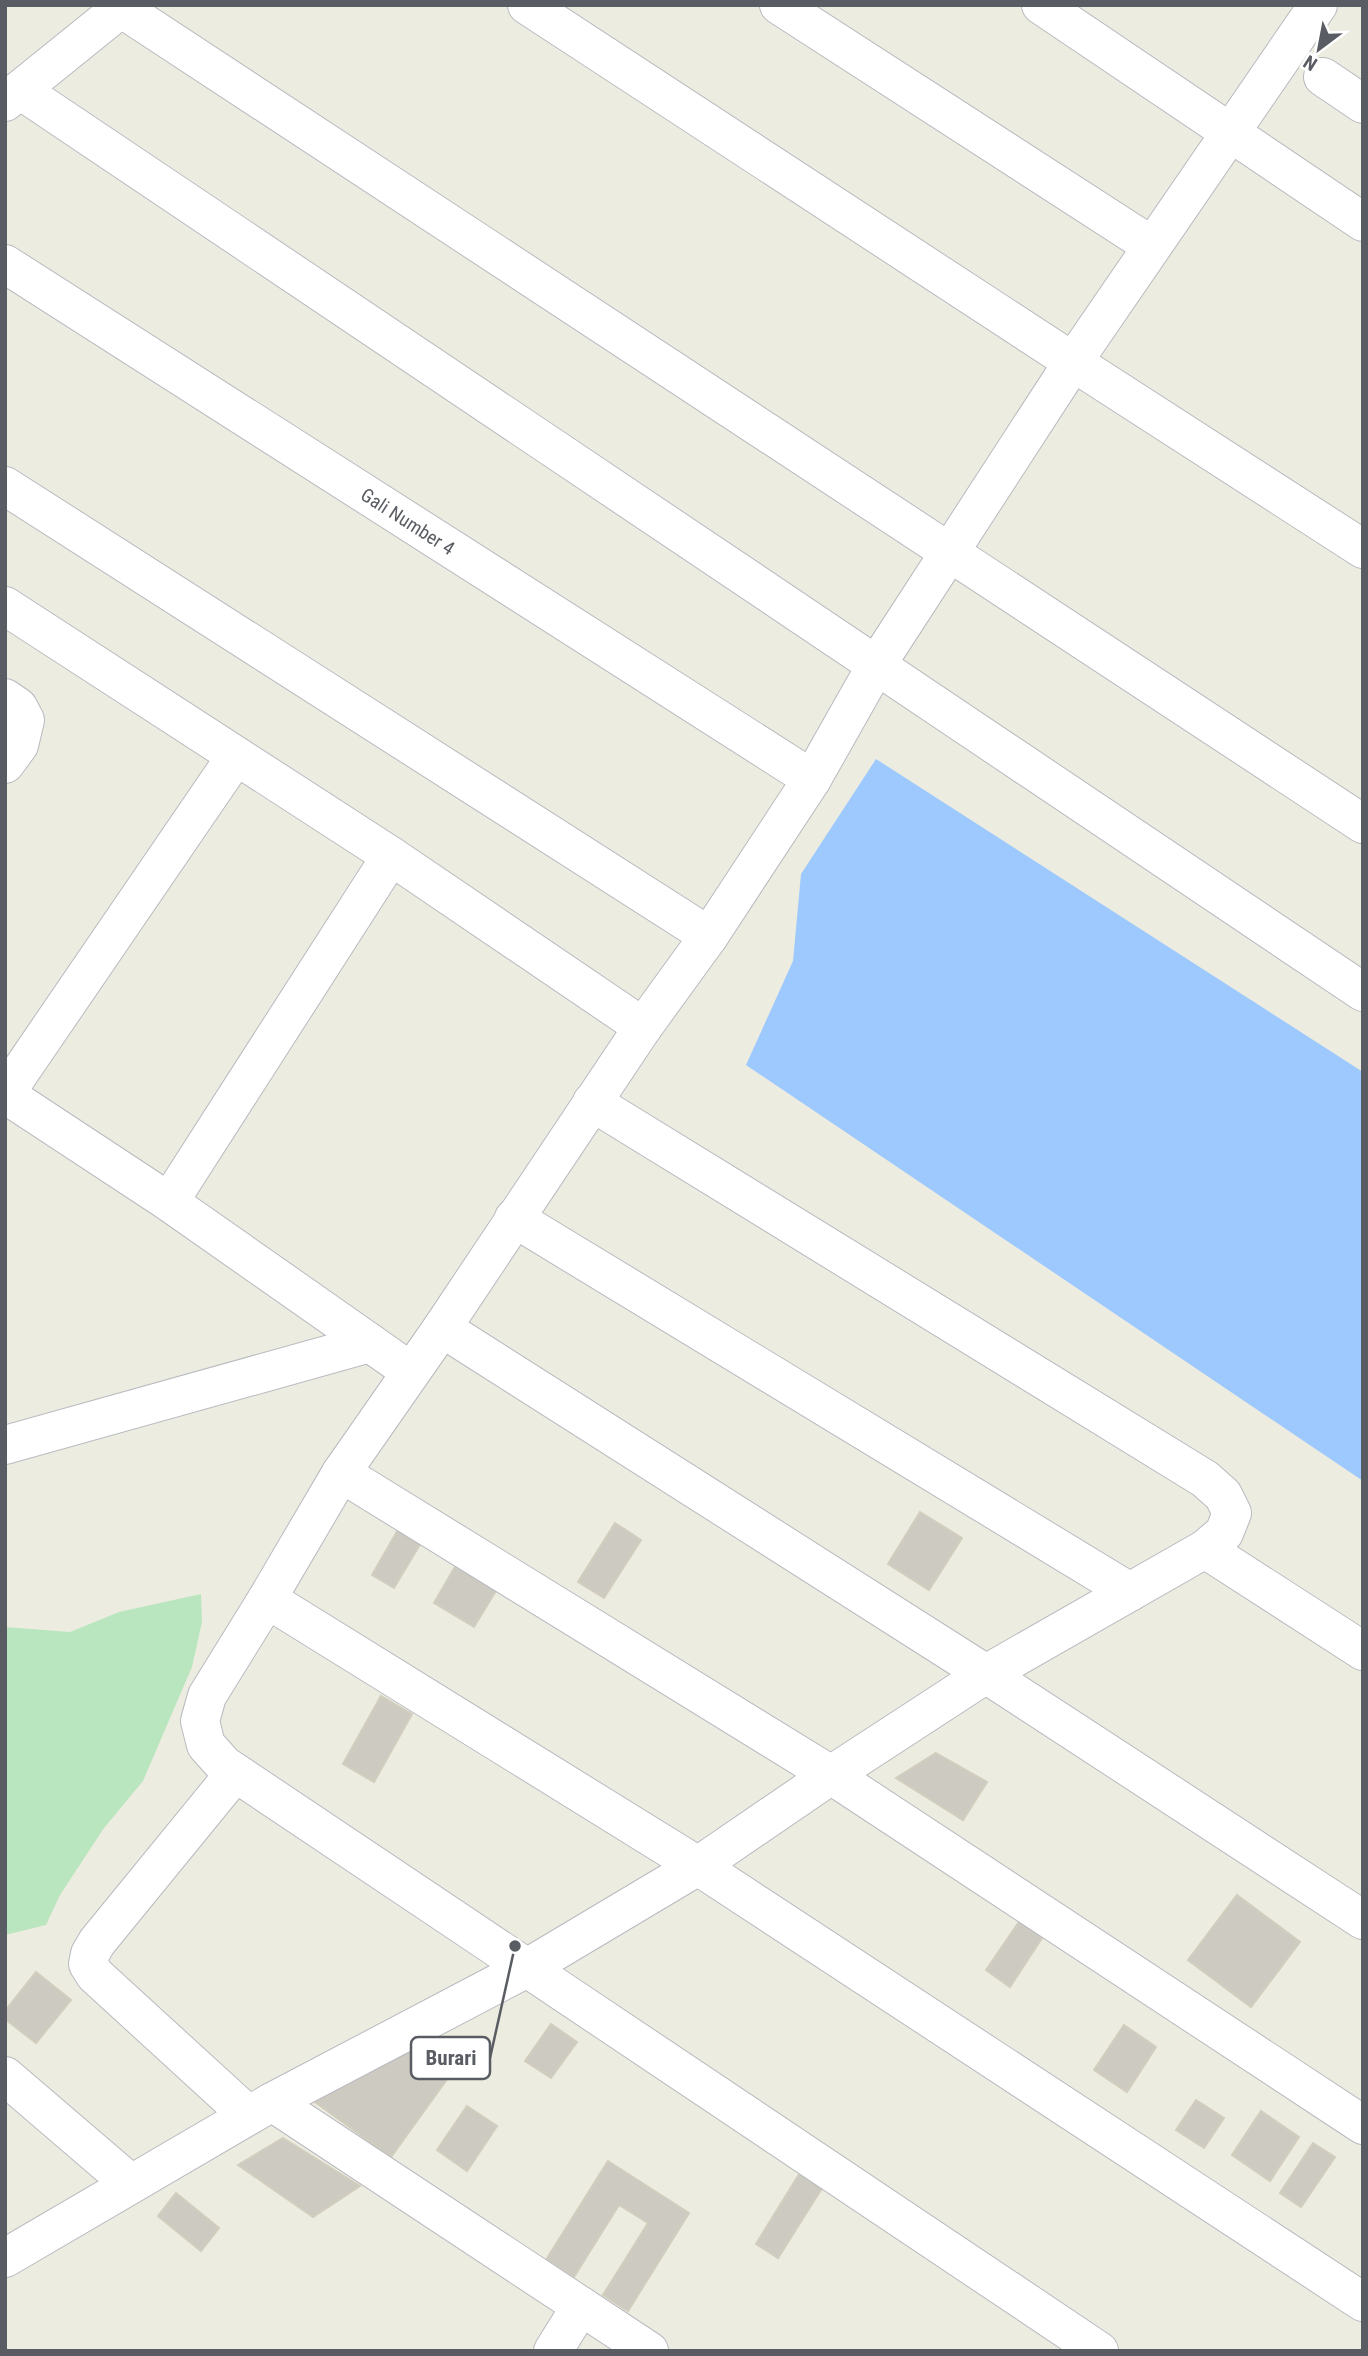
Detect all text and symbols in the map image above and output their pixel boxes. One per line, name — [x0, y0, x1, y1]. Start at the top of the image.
north arrow — [1284, 14, 1354, 84]
text: N — [1299, 50, 1321, 76]
street label: Gali Number 4 — [357, 483, 459, 560]
callout: Burari — [411, 2037, 490, 2079]
text: Burari — [426, 2046, 476, 2070]

